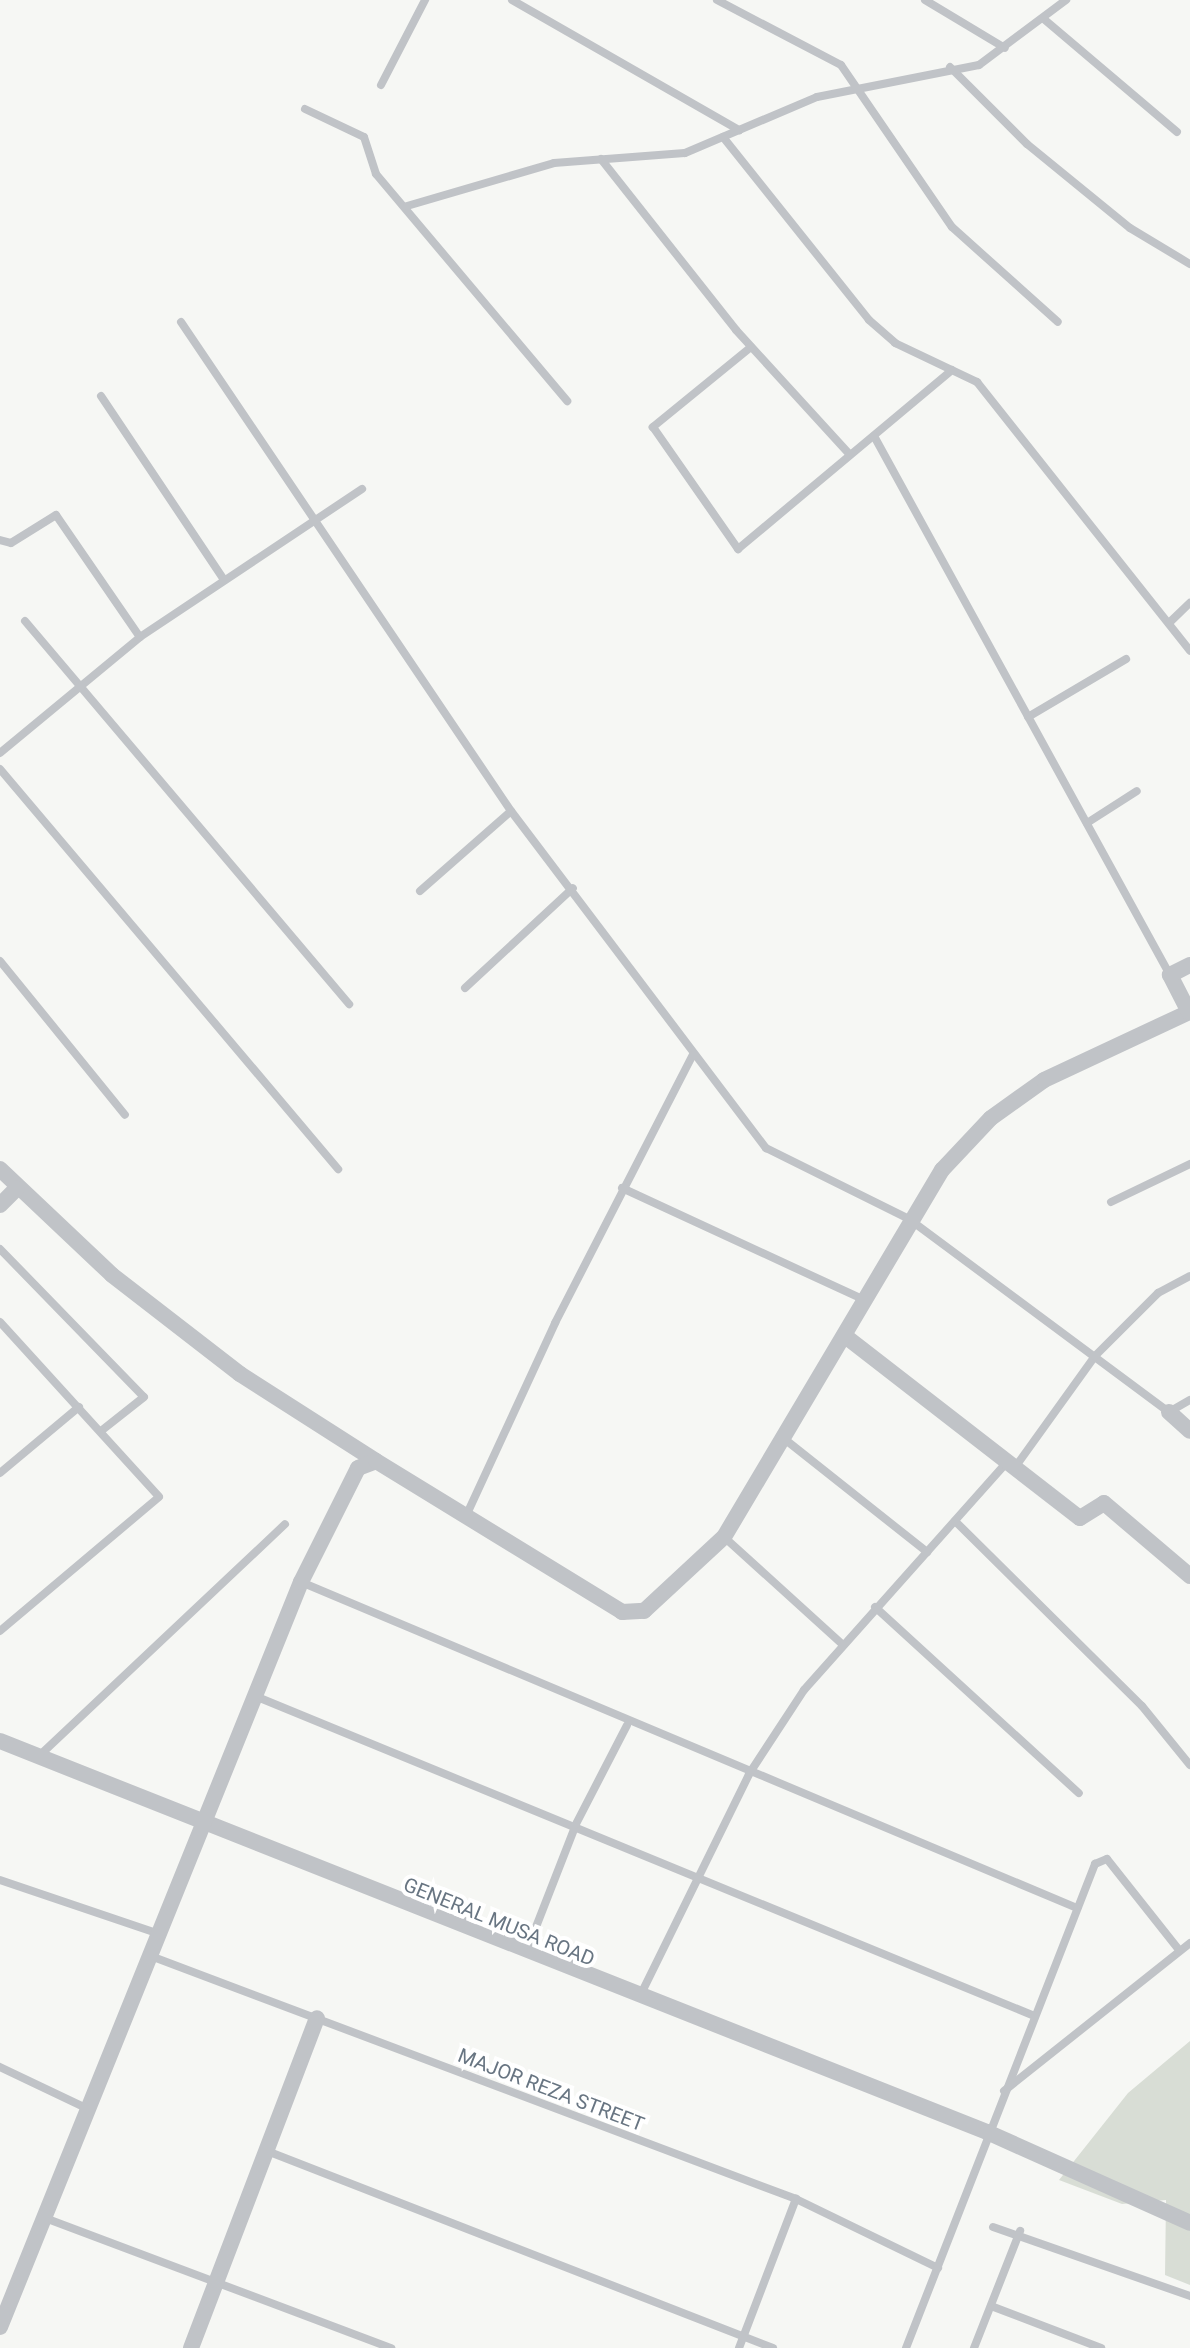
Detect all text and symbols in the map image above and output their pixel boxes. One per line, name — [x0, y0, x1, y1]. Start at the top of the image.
street label: GENERAL MUSA ROAD — [400, 1873, 598, 1971]
street label: MAJOR REZA STREET — [454, 2043, 648, 2137]

